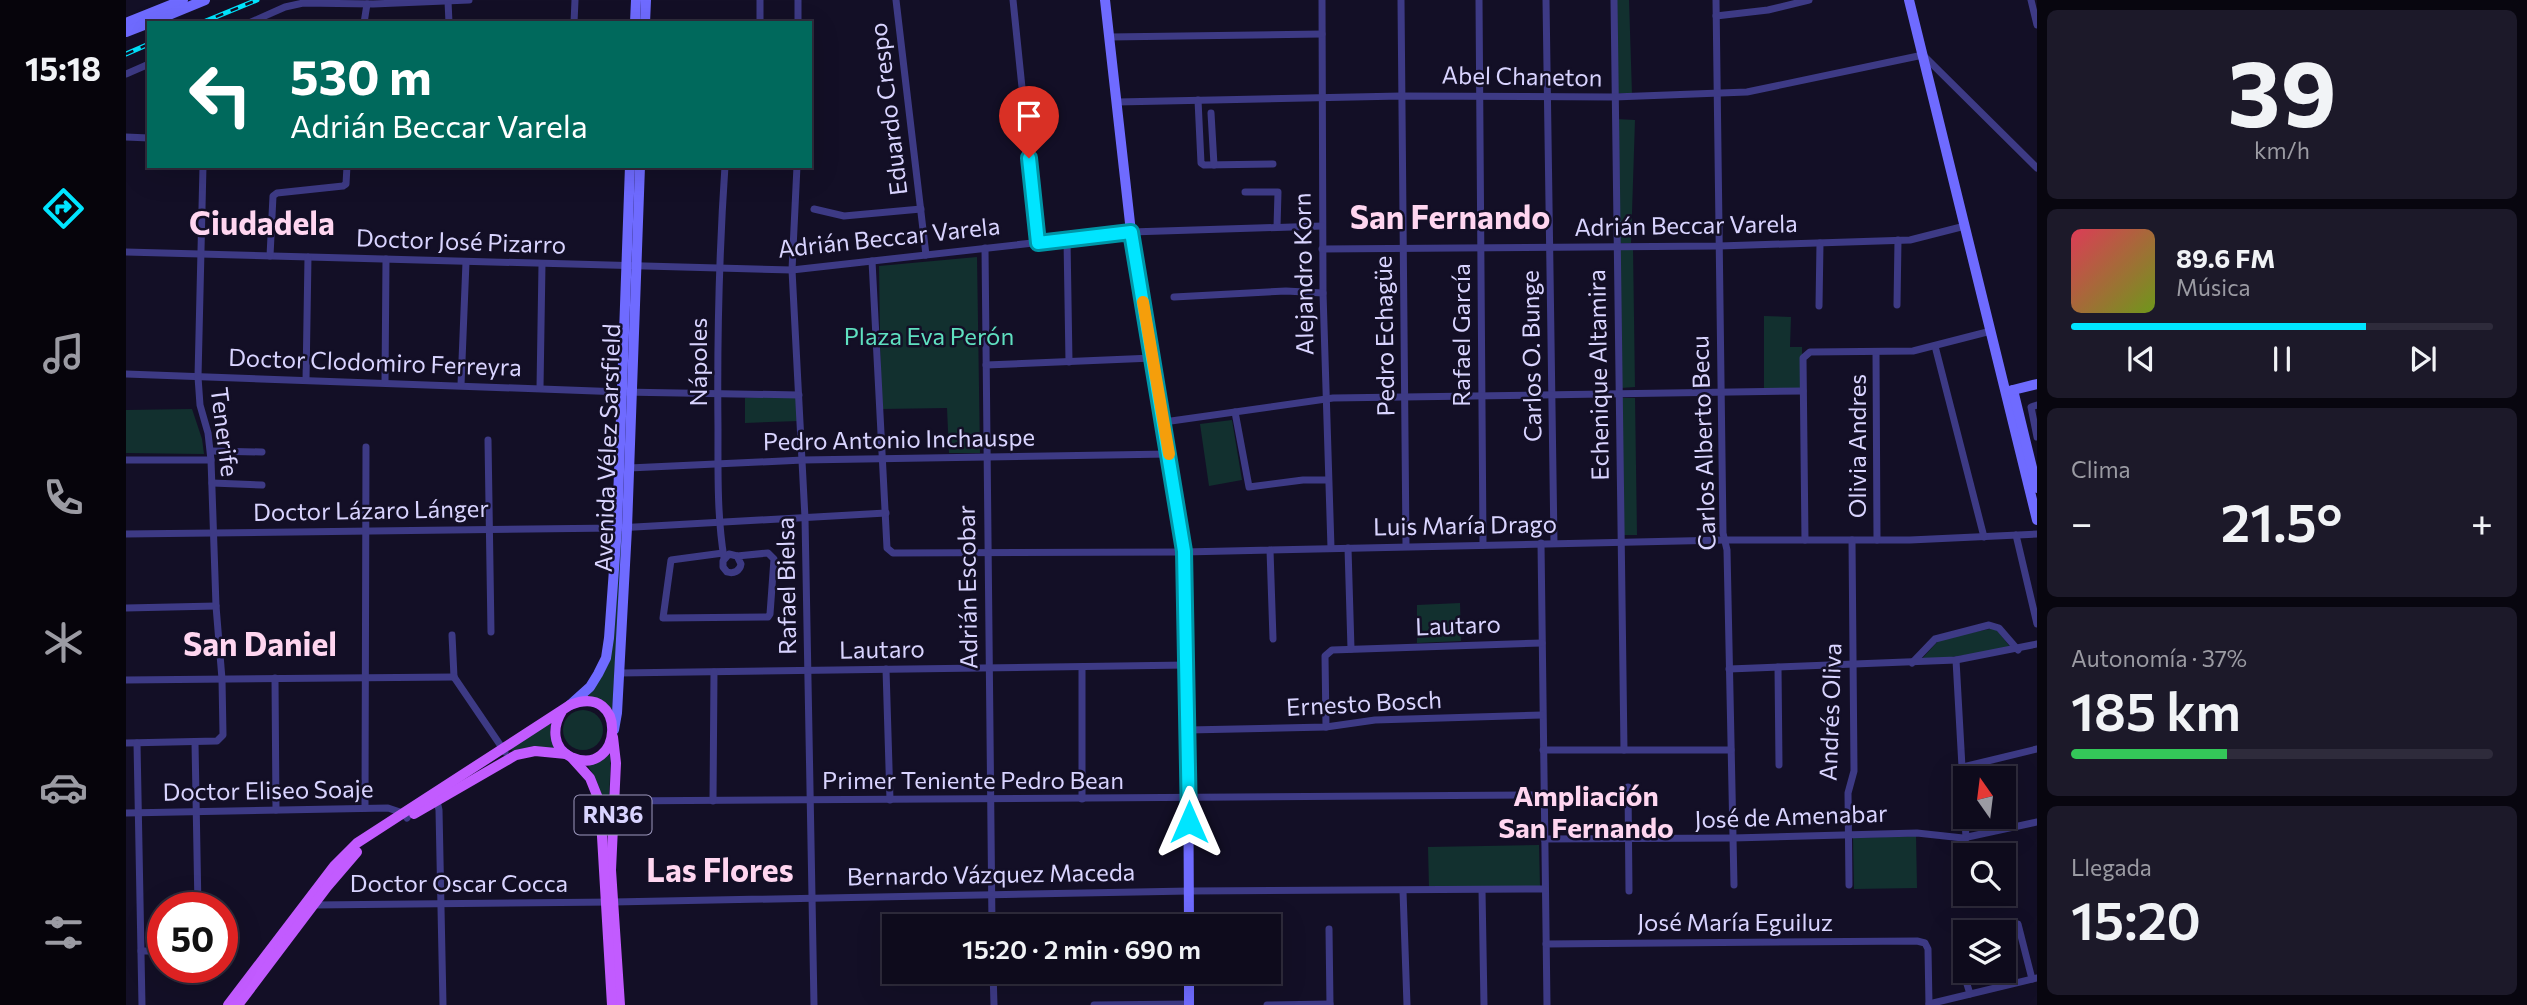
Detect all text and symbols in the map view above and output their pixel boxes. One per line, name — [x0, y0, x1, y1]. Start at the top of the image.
street label: Eduardo Crespo — [863, 21, 912, 197]
text: 39 — [2227, 34, 2337, 146]
text: 530 m — [290, 45, 432, 105]
text: 15:18 — [25, 48, 101, 88]
icon: left — [175, 49, 266, 140]
street label: Abel Chaneton — [1441, 60, 1603, 91]
pin — [999, 86, 1059, 158]
icon: arrive — [1010, 97, 1048, 135]
text: Adrián Beccar Varela — [290, 105, 588, 145]
text: km/h — [2254, 136, 2310, 164]
icon: directions — [39, 184, 88, 233]
street label: Alejandro Korn — [1287, 192, 1318, 356]
district label: San Fernando — [1350, 196, 1550, 236]
district label: Ciudadela — [189, 202, 335, 242]
street label: Adrián Beccar Varela — [1574, 208, 1798, 241]
street label: Adrián Beccar Varela — [776, 210, 1001, 263]
street label: Doctor José Pizarro — [356, 222, 567, 259]
text: 89.6 FM — [2176, 242, 2275, 273]
street label: Pedro Echagüe — [1368, 255, 1399, 417]
street label: Rafael García — [1446, 263, 1475, 407]
street label: Echenique Altamira — [1581, 269, 1614, 481]
street label: Carlos O. Bunge — [1515, 270, 1546, 442]
text: Música — [2176, 273, 2251, 301]
street label: Nápoles — [683, 318, 712, 406]
park label: Plaza Eva Perón — [844, 321, 1014, 350]
street label: Avenida Vélez Sarsfield — [588, 323, 625, 573]
icon: music — [39, 329, 88, 378]
street label: Carlos Alberto Becu — [1684, 335, 1721, 551]
icon: previous — [2122, 340, 2160, 378]
icon: pause — [2263, 340, 2301, 378]
icon: next — [2404, 340, 2442, 378]
street label: Doctor Clodomiro Ferreyra — [228, 342, 522, 381]
street label: Olivia Andres — [1842, 374, 1871, 518]
street label: Tenerife — [206, 385, 245, 478]
street label: Pedro Antonio Inchauspe — [763, 422, 1035, 455]
text: Clima — [2071, 455, 2131, 483]
icon: phone — [39, 473, 88, 522]
text: 21.5° — [2221, 489, 2342, 553]
street label: Doctor Lázaro Lánger — [253, 493, 490, 526]
text: − — [2071, 498, 2093, 545]
text: + — [2471, 498, 2493, 545]
street label: Adrián Escobar — [951, 504, 982, 669]
street label: Luis María Drago — [1373, 508, 1557, 541]
street label: Rafael Bielsa — [770, 517, 801, 655]
street label: Lautaro — [1415, 609, 1501, 640]
icon: climate — [39, 618, 88, 667]
district label: San Daniel — [183, 623, 337, 663]
street label: Lautaro — [839, 633, 925, 664]
street label: Andrés Oliva — [1813, 642, 1846, 781]
text: Autonomía · 37% — [2071, 644, 2247, 672]
text: 185 km — [2071, 678, 2241, 742]
street label: Ernesto Bosch — [1285, 684, 1442, 721]
icon: car — [39, 763, 88, 812]
street label: Primer Teniente Pedro Bean — [822, 765, 1124, 794]
north arrow — [1953, 766, 2016, 830]
map controls — [1953, 766, 2016, 983]
street label: Doctor Eliseo Soaje — [162, 773, 374, 806]
district label: Ampliación San Fernando — [1498, 778, 1674, 844]
position arrow — [1152, 785, 1226, 859]
road number: RN36 — [574, 796, 652, 834]
street label: José de Amenabar — [1694, 798, 1888, 833]
button: search — [1953, 843, 2016, 906]
district label: Las Flores — [646, 849, 794, 889]
text: Llegada — [2071, 853, 2152, 881]
street label: Bernardo Vázquez Maceda — [847, 856, 1135, 891]
street label: Doctor Oscar Cocca — [350, 868, 568, 897]
text: 15:20 — [2071, 887, 2201, 951]
speed limit sign: 50 — [147, 892, 238, 983]
street label: José María Eguiluz — [1637, 907, 1833, 936]
icon: filters — [39, 908, 88, 957]
button: layers — [1953, 920, 2016, 983]
text: 15:20 · 2 min · 690 m — [962, 933, 1201, 964]

